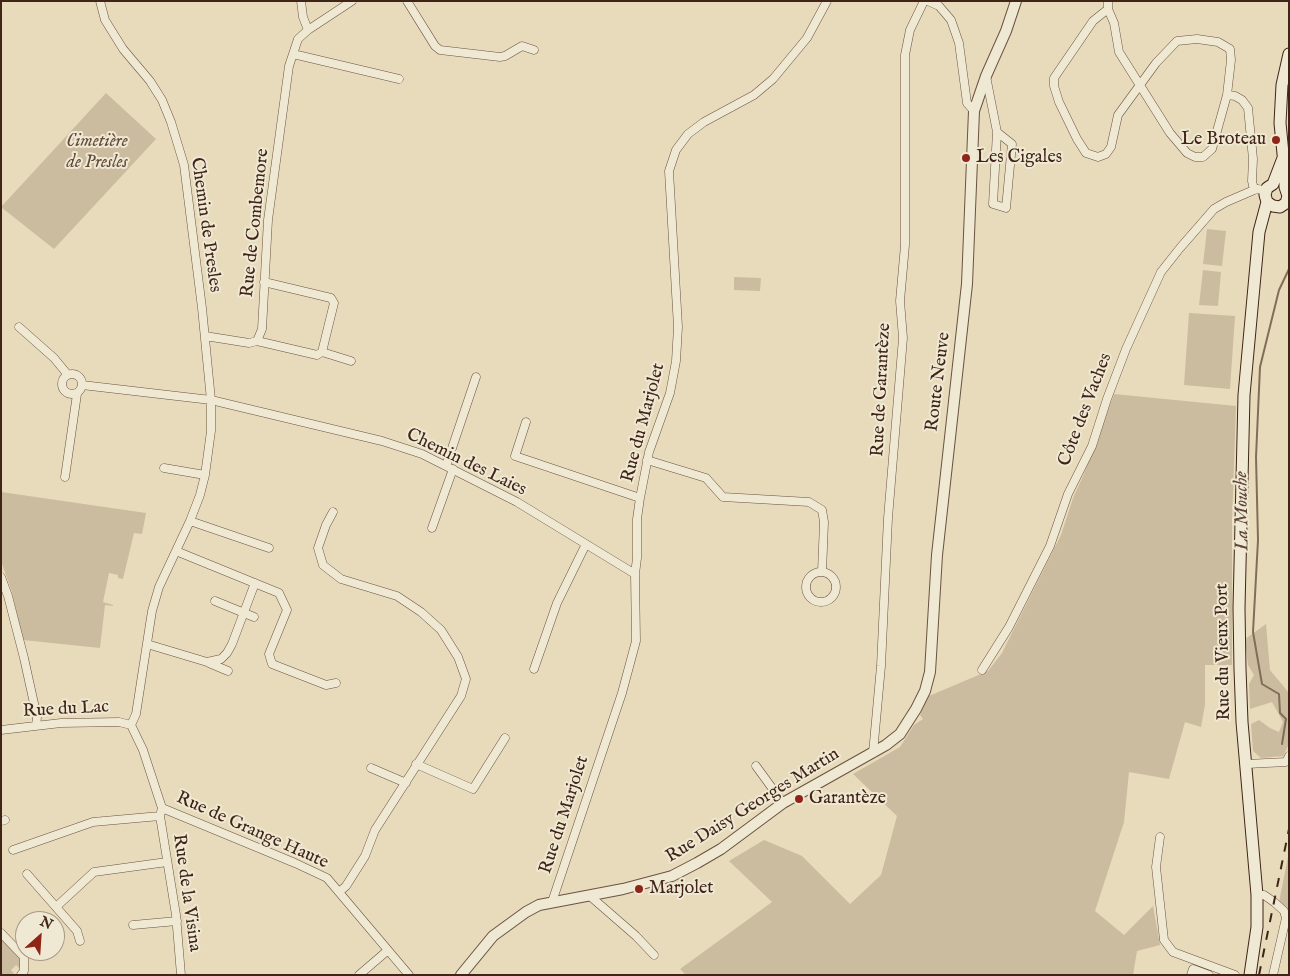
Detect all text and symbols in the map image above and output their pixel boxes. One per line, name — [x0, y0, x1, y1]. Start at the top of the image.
place label: Le Broteau — [1181, 129, 1266, 151]
park label: Cimetière de Presles — [66, 131, 128, 173]
marker: Le Broteau — [1270, 134, 1282, 146]
street label: Rue de Combemore — [237, 147, 275, 299]
place label: Les Cigales — [976, 147, 1062, 169]
marker: Les Cigales — [960, 152, 972, 164]
street label: Chemin de Presles — [185, 156, 225, 294]
street label: Rue de Garantèze — [868, 323, 896, 457]
street label: Route Neuve — [922, 331, 956, 433]
street label: Côte des Vaches — [1055, 350, 1117, 470]
street label: Rue du Marjolet — [618, 361, 670, 485]
street label: Chemin des Laies — [402, 425, 530, 501]
water label: La Mouche — [1231, 471, 1255, 551]
street label: Rue du Vieux Port — [1212, 583, 1236, 721]
street label: Rue du Lac — [22, 697, 110, 723]
street label: Rue Daisy Georges Martin — [662, 744, 844, 868]
street label: Rue du Marjolet — [536, 753, 594, 877]
street label: Rue de Grange Haute — [173, 788, 331, 874]
place label: Garantèze — [809, 788, 886, 810]
marker: Garantèze — [793, 793, 805, 805]
street label: Rue de la Visina — [167, 833, 205, 953]
place label: Marjolet — [649, 878, 714, 900]
marker: Marjolet — [633, 883, 645, 895]
north arrow — [15, 911, 65, 961]
text: N — [37, 913, 56, 934]

